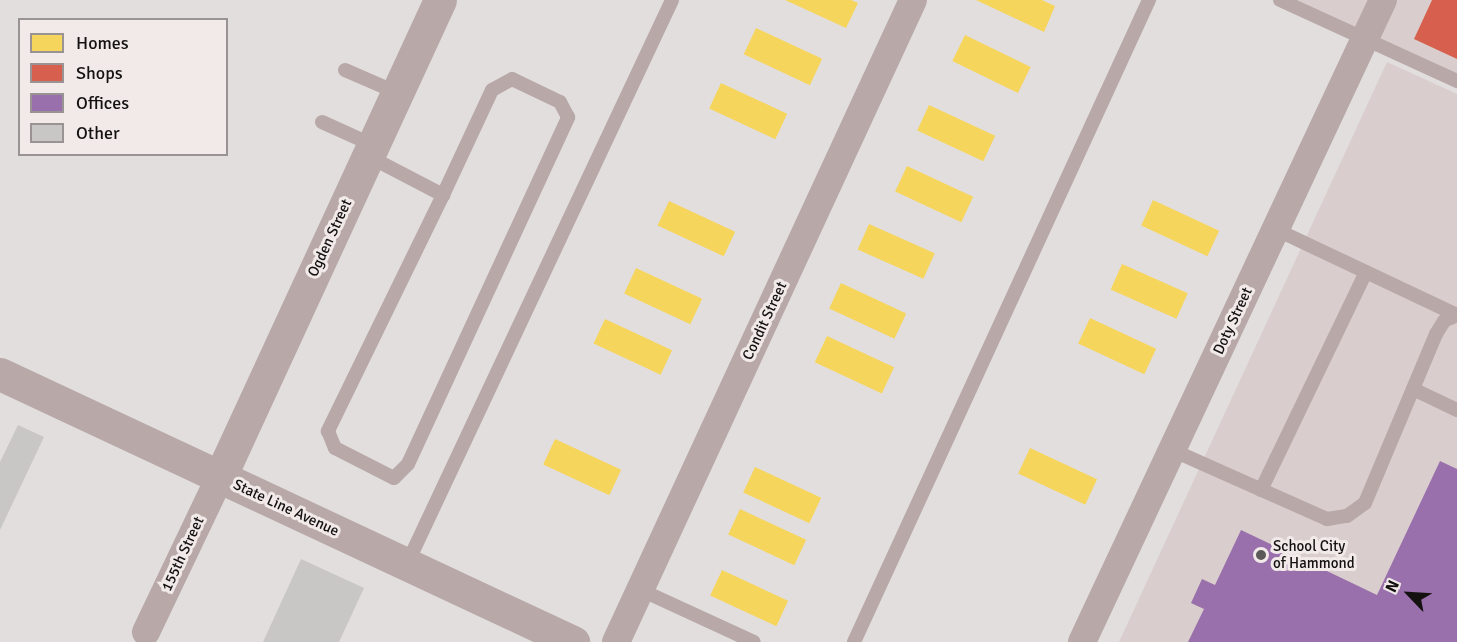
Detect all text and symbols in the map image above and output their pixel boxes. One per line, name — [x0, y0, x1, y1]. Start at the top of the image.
legend — [18, 18, 228, 156]
text: Homes — [76, 32, 129, 54]
text: Shops — [76, 62, 123, 84]
text: Offices — [76, 92, 129, 114]
text: Other — [76, 122, 120, 144]
street label: Ogden Street — [304, 196, 356, 280]
street label: Condit Street — [739, 279, 791, 363]
street label: Doty Street — [1210, 285, 1256, 357]
street label: State Line Avenue — [230, 476, 342, 540]
street label: 155th Street — [158, 514, 208, 594]
place label: School City of Hammond — [1273, 537, 1355, 572]
marker: School City of Hammond — [1254, 548, 1268, 562]
north arrow — [1379, 564, 1439, 624]
text: N — [1381, 577, 1404, 596]

